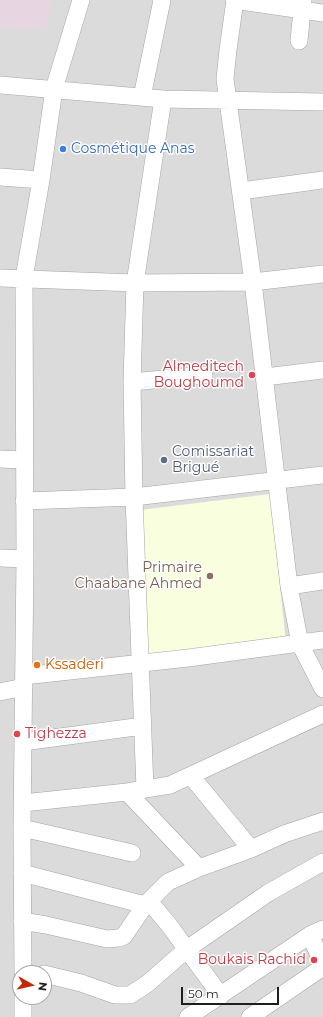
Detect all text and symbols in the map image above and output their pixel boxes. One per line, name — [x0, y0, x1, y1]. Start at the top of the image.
place label: Cosmétique Anas — [71, 141, 195, 157]
marker: Cosmétique Anas — [58, 144, 68, 154]
place label: Almeditech Boughoumd — [154, 359, 244, 392]
marker: Almeditech Boughoumd — [247, 370, 257, 380]
place label: Comissariat Brigué — [172, 444, 254, 476]
marker: Comissariat Brigué — [159, 455, 169, 465]
place label: Primaire Chaabane Ahmed — [74, 560, 202, 592]
marker: Primaire Chaabane Ahmed — [205, 571, 215, 581]
place label: Kssaderi — [45, 657, 104, 673]
marker: Kssaderi — [32, 660, 42, 670]
place label: Tighezza — [25, 726, 87, 742]
marker: Tighezza — [12, 729, 22, 739]
place label: Boukais Rachid — [198, 952, 306, 968]
marker: Boukais Rachid — [309, 955, 319, 965]
north arrow — [12, 965, 52, 1005]
scale bar — [183, 979, 281, 1005]
text: N — [35, 981, 50, 992]
text: 50 m — [188, 986, 219, 1001]

